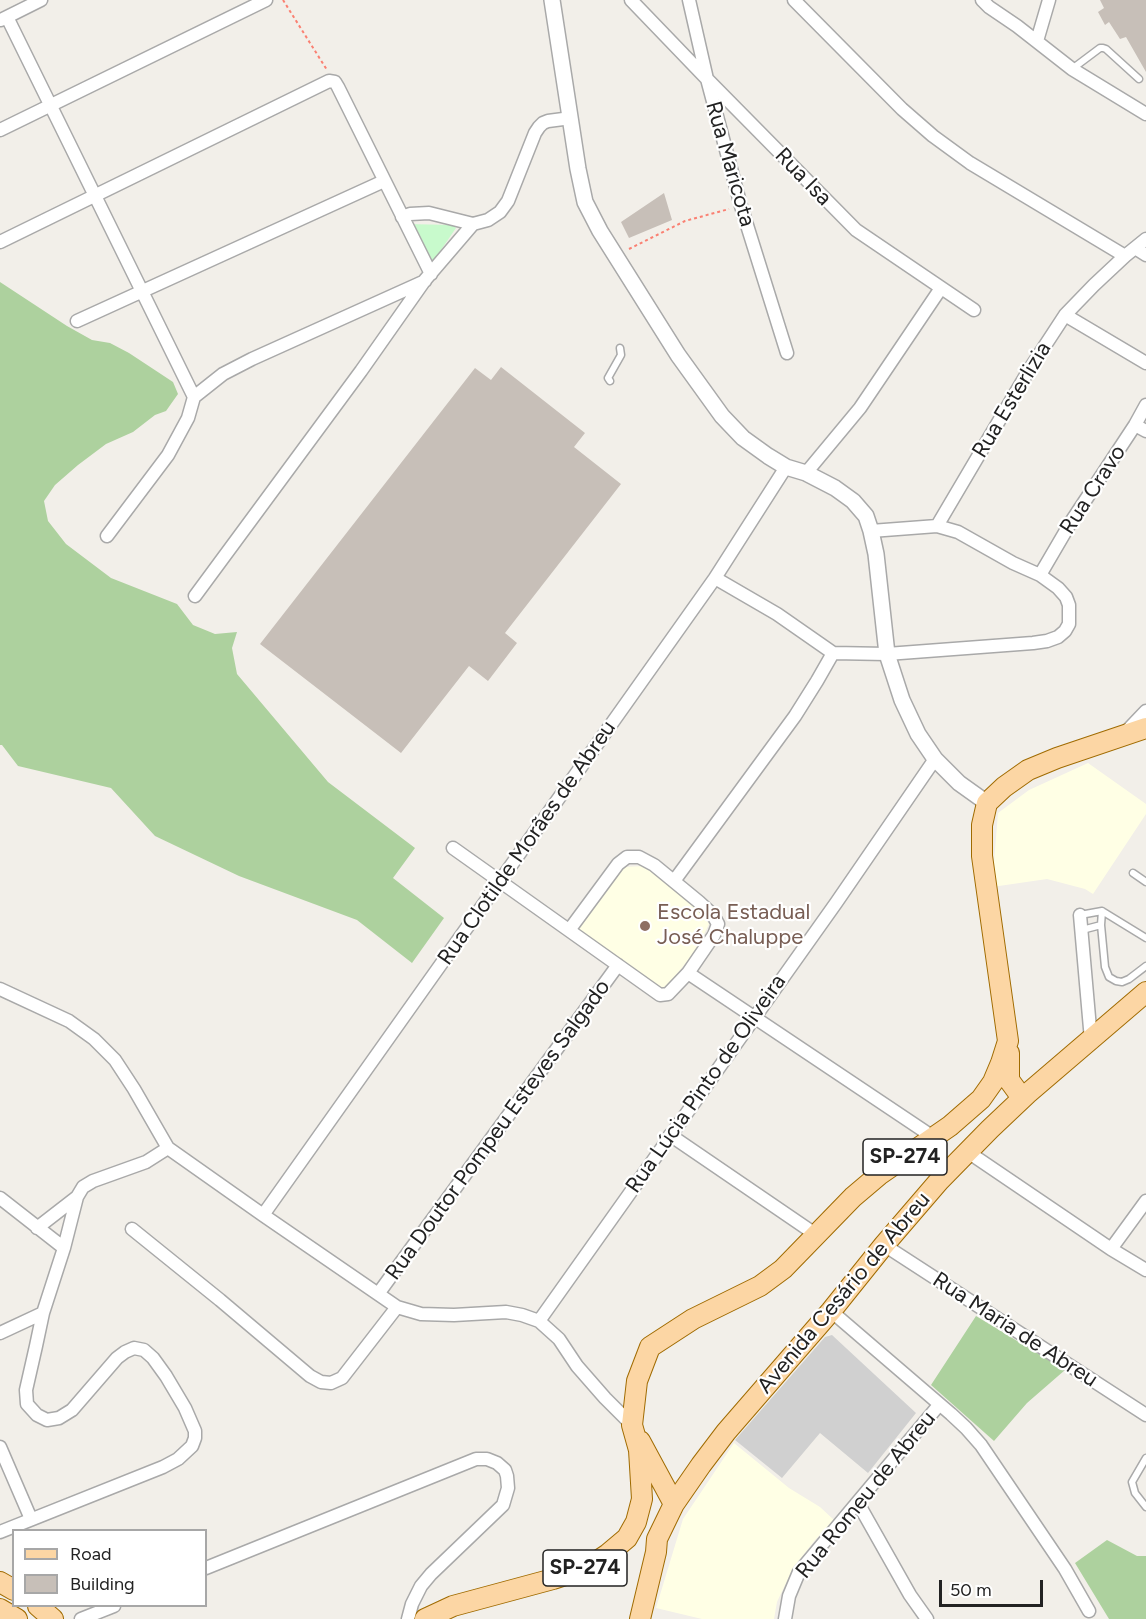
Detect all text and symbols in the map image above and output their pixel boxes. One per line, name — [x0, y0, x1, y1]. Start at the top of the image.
street label: Rua Maricota — [700, 98, 760, 230]
street label: Rua Isa — [769, 143, 837, 211]
street label: Rua Esterlizia — [967, 337, 1057, 463]
street label: Rua Cravo — [1054, 440, 1132, 540]
street label: Rua Clotilde Morães de Abreu — [432, 716, 622, 970]
place label: Escola Estadual José Chaluppe — [657, 900, 810, 951]
marker: Escola Estadual José Chaluppe — [638, 919, 652, 933]
street label: Rua Lúcia Pinto de Oliveira — [620, 970, 792, 1198]
street label: Rua Doutor Pompeu Esteves Salgado — [380, 975, 616, 1285]
road number: SP-274 — [863, 1139, 947, 1175]
street label: Avenida Cesário de Abreu — [752, 1187, 936, 1399]
street label: Rua Maria de Abreu — [927, 1267, 1103, 1393]
street label: Rua Romeu de Abreu — [790, 1406, 942, 1584]
legend — [12, 1529, 207, 1607]
text: Road — [70, 1543, 111, 1565]
road number: SP-274 — [543, 1550, 627, 1586]
scale bar — [942, 1568, 1046, 1606]
text: Building — [70, 1573, 135, 1595]
text: 50 m — [950, 1579, 992, 1601]

